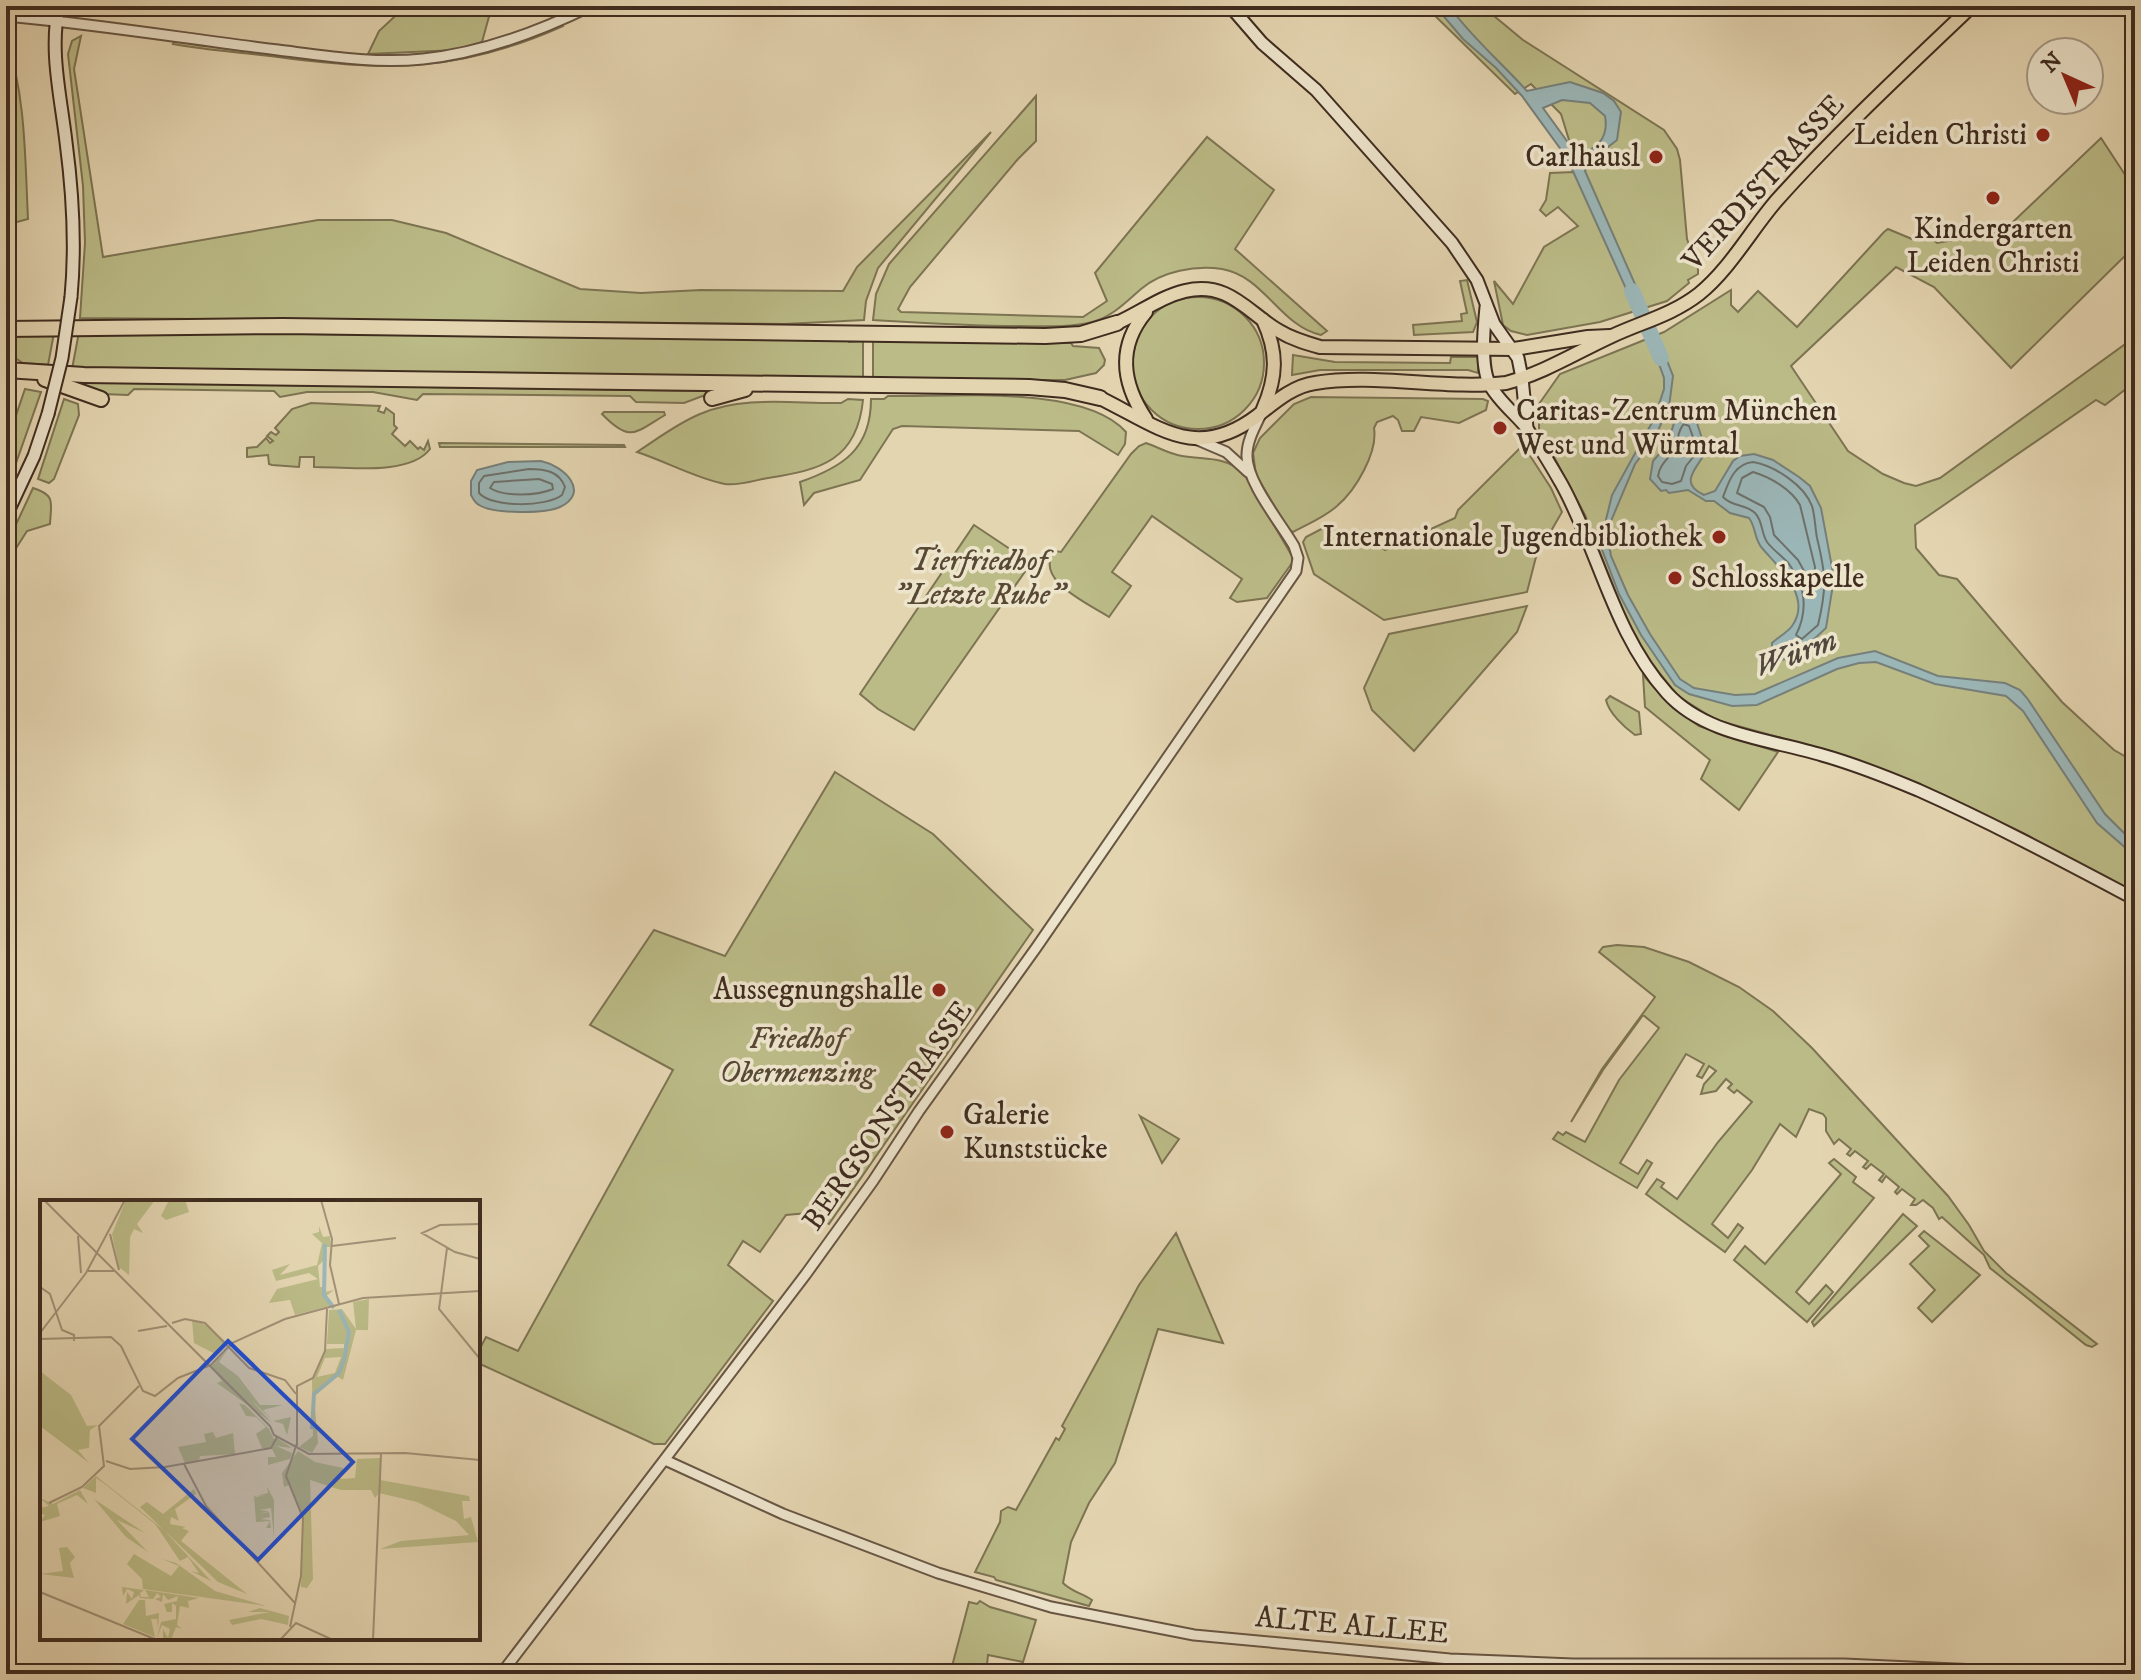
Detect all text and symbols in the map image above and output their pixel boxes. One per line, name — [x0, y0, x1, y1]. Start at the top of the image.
north arrow — [2025, 36, 2105, 116]
text: N — [2036, 47, 2068, 79]
street label: VERDISTRASSE — [1674, 87, 1853, 280]
place label: Leiden Christi — [1854, 117, 2027, 154]
marker: Leiden Christi — [2034, 126, 2052, 144]
place label: Carlhäusl — [1525, 139, 1640, 176]
marker: Carlhäusl — [1647, 148, 1665, 166]
marker: Kindergarten Leiden Christi — [1984, 189, 2002, 207]
place label: Kindergarten Leiden Christi — [1906, 211, 2080, 282]
place label: Caritas-Zentrum München West und Würmtal — [1515, 393, 1838, 464]
marker: Caritas-Zentrum München West und Würmtal — [1491, 419, 1509, 437]
place label: Internationale Jugendbibliothek — [1322, 519, 1703, 556]
marker: Internationale Jugendbibliothek — [1710, 528, 1728, 546]
park label: Tierfriedhof "Letzte Ruhe" — [894, 543, 1068, 614]
place label: Schlosskapelle — [1691, 560, 1864, 597]
marker: Schlosskapelle — [1666, 569, 1684, 587]
water label: Würm — [1749, 621, 1843, 687]
place label: Aussegnungshalle — [713, 972, 923, 1009]
marker: Aussegnungshalle — [930, 981, 948, 999]
street label: BERGSONSTRASSE — [795, 994, 981, 1238]
park label: Friedhof Obermenzing — [720, 1021, 877, 1092]
place label: Galerie Kunststücke — [963, 1097, 1108, 1168]
marker: Galerie Kunststücke — [938, 1123, 956, 1141]
inset map — [40, 1200, 480, 1640]
street label: ALTE ALLEE — [1254, 1599, 1450, 1653]

